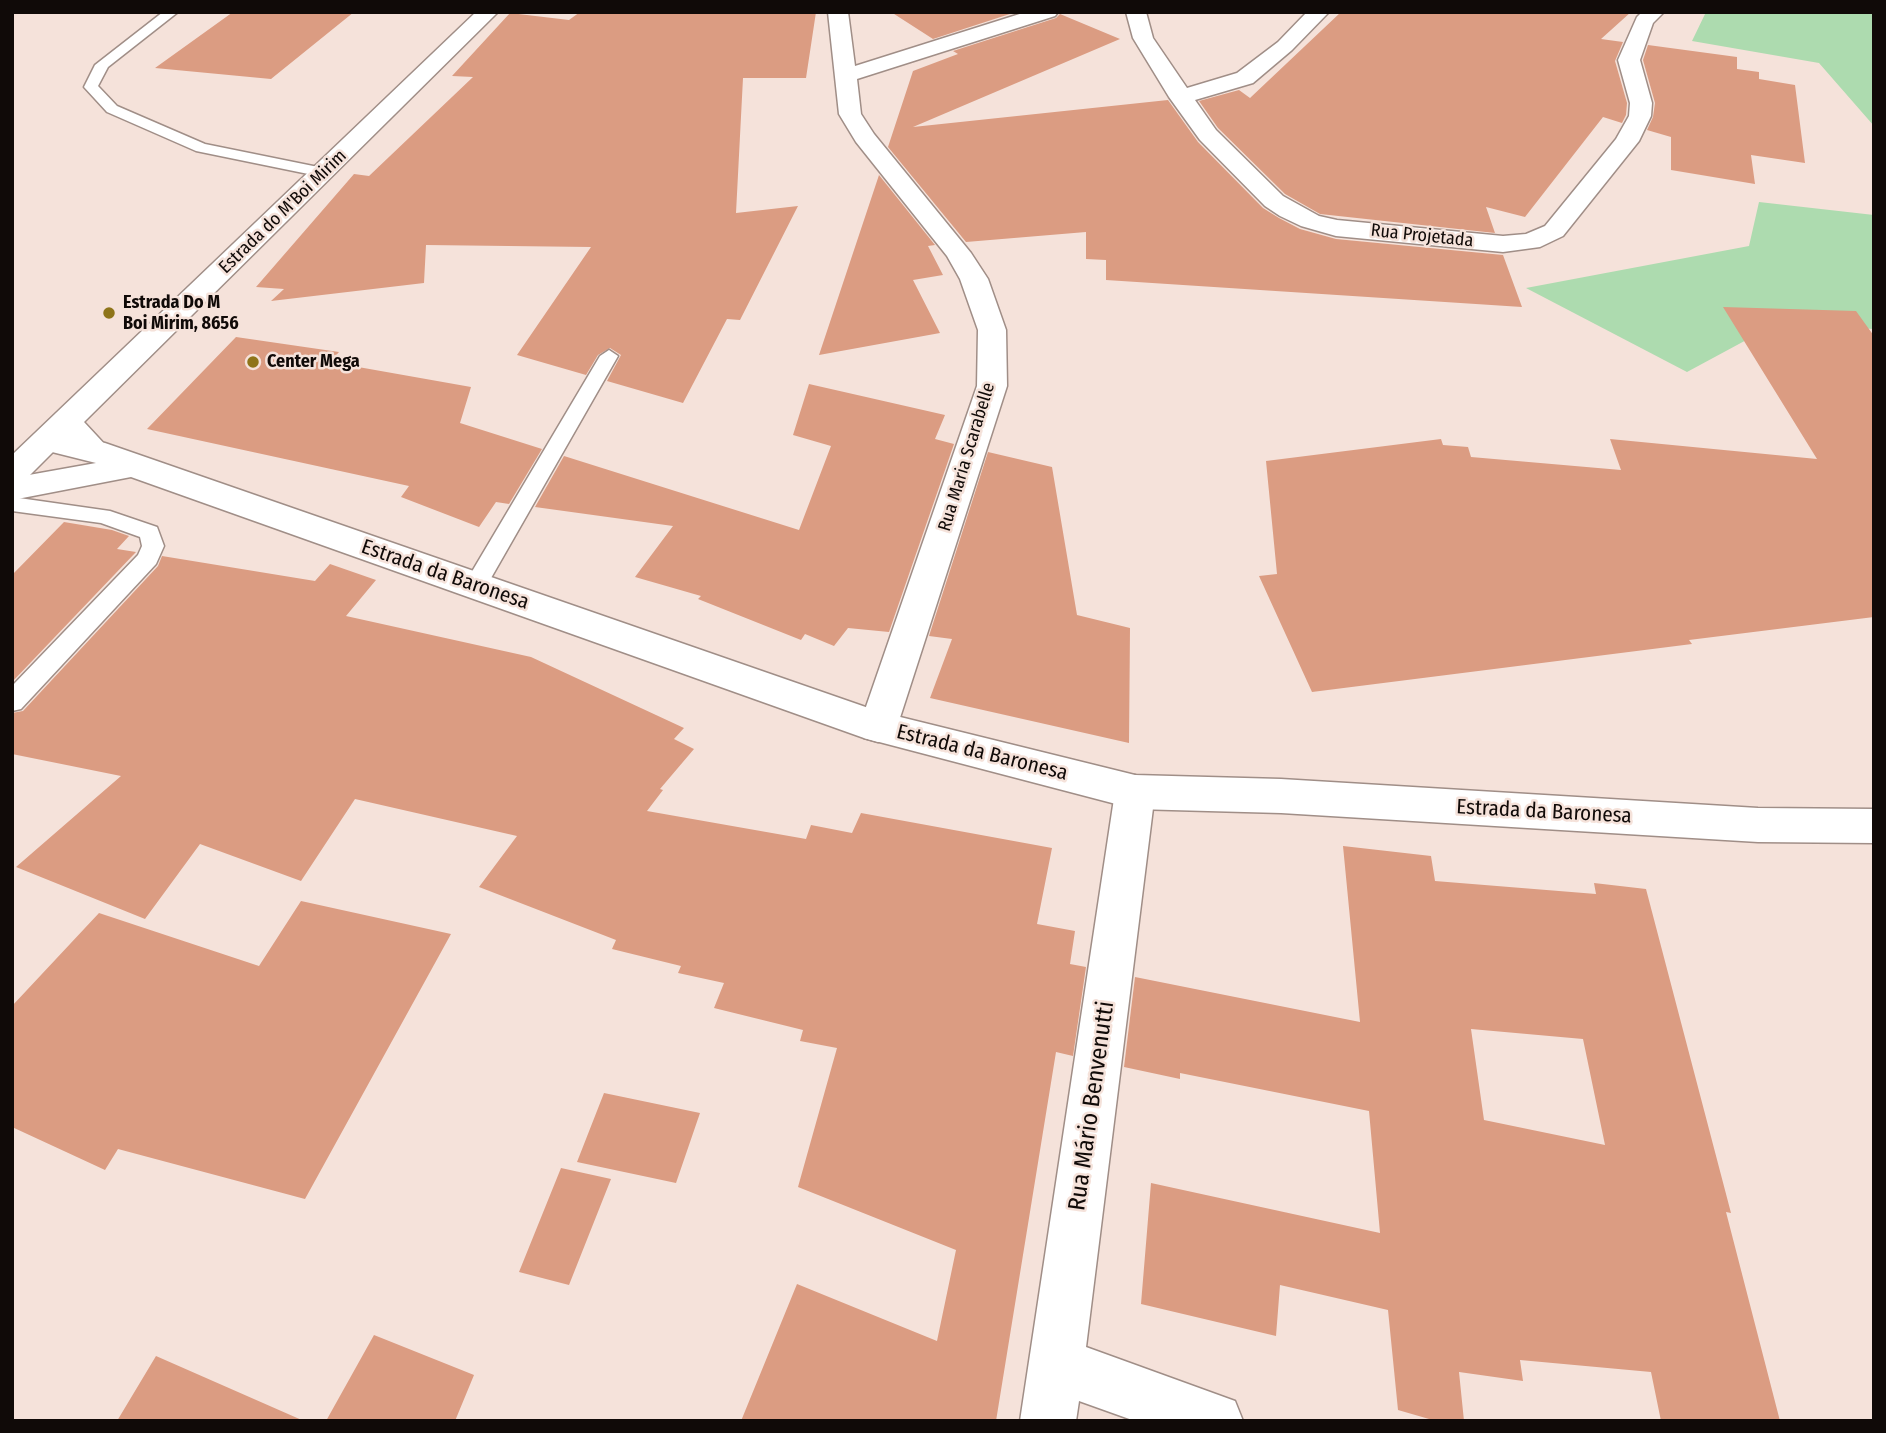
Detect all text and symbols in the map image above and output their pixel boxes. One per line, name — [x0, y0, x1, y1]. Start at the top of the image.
street label: Estrada do M'Boi Mirim — [215, 146, 351, 278]
street label: Rua Projetada — [1370, 220, 1474, 252]
place label: Estrada Do M Boi Mirim, 8656 — [123, 292, 239, 334]
marker: Estrada Do M Boi Mirim, 8656 — [101, 305, 117, 321]
place label: Center Mega — [267, 351, 360, 373]
marker: Center Mega — [245, 354, 261, 370]
street label: Rua Maria Scarabelle — [934, 380, 1000, 534]
street label: Estrada da Baronesa — [358, 534, 532, 616]
street label: Estrada da Baronesa — [894, 720, 1070, 786]
street label: Estrada da Baronesa — [1456, 795, 1632, 829]
street label: Rua Mário Benvenutti — [1063, 999, 1121, 1213]

